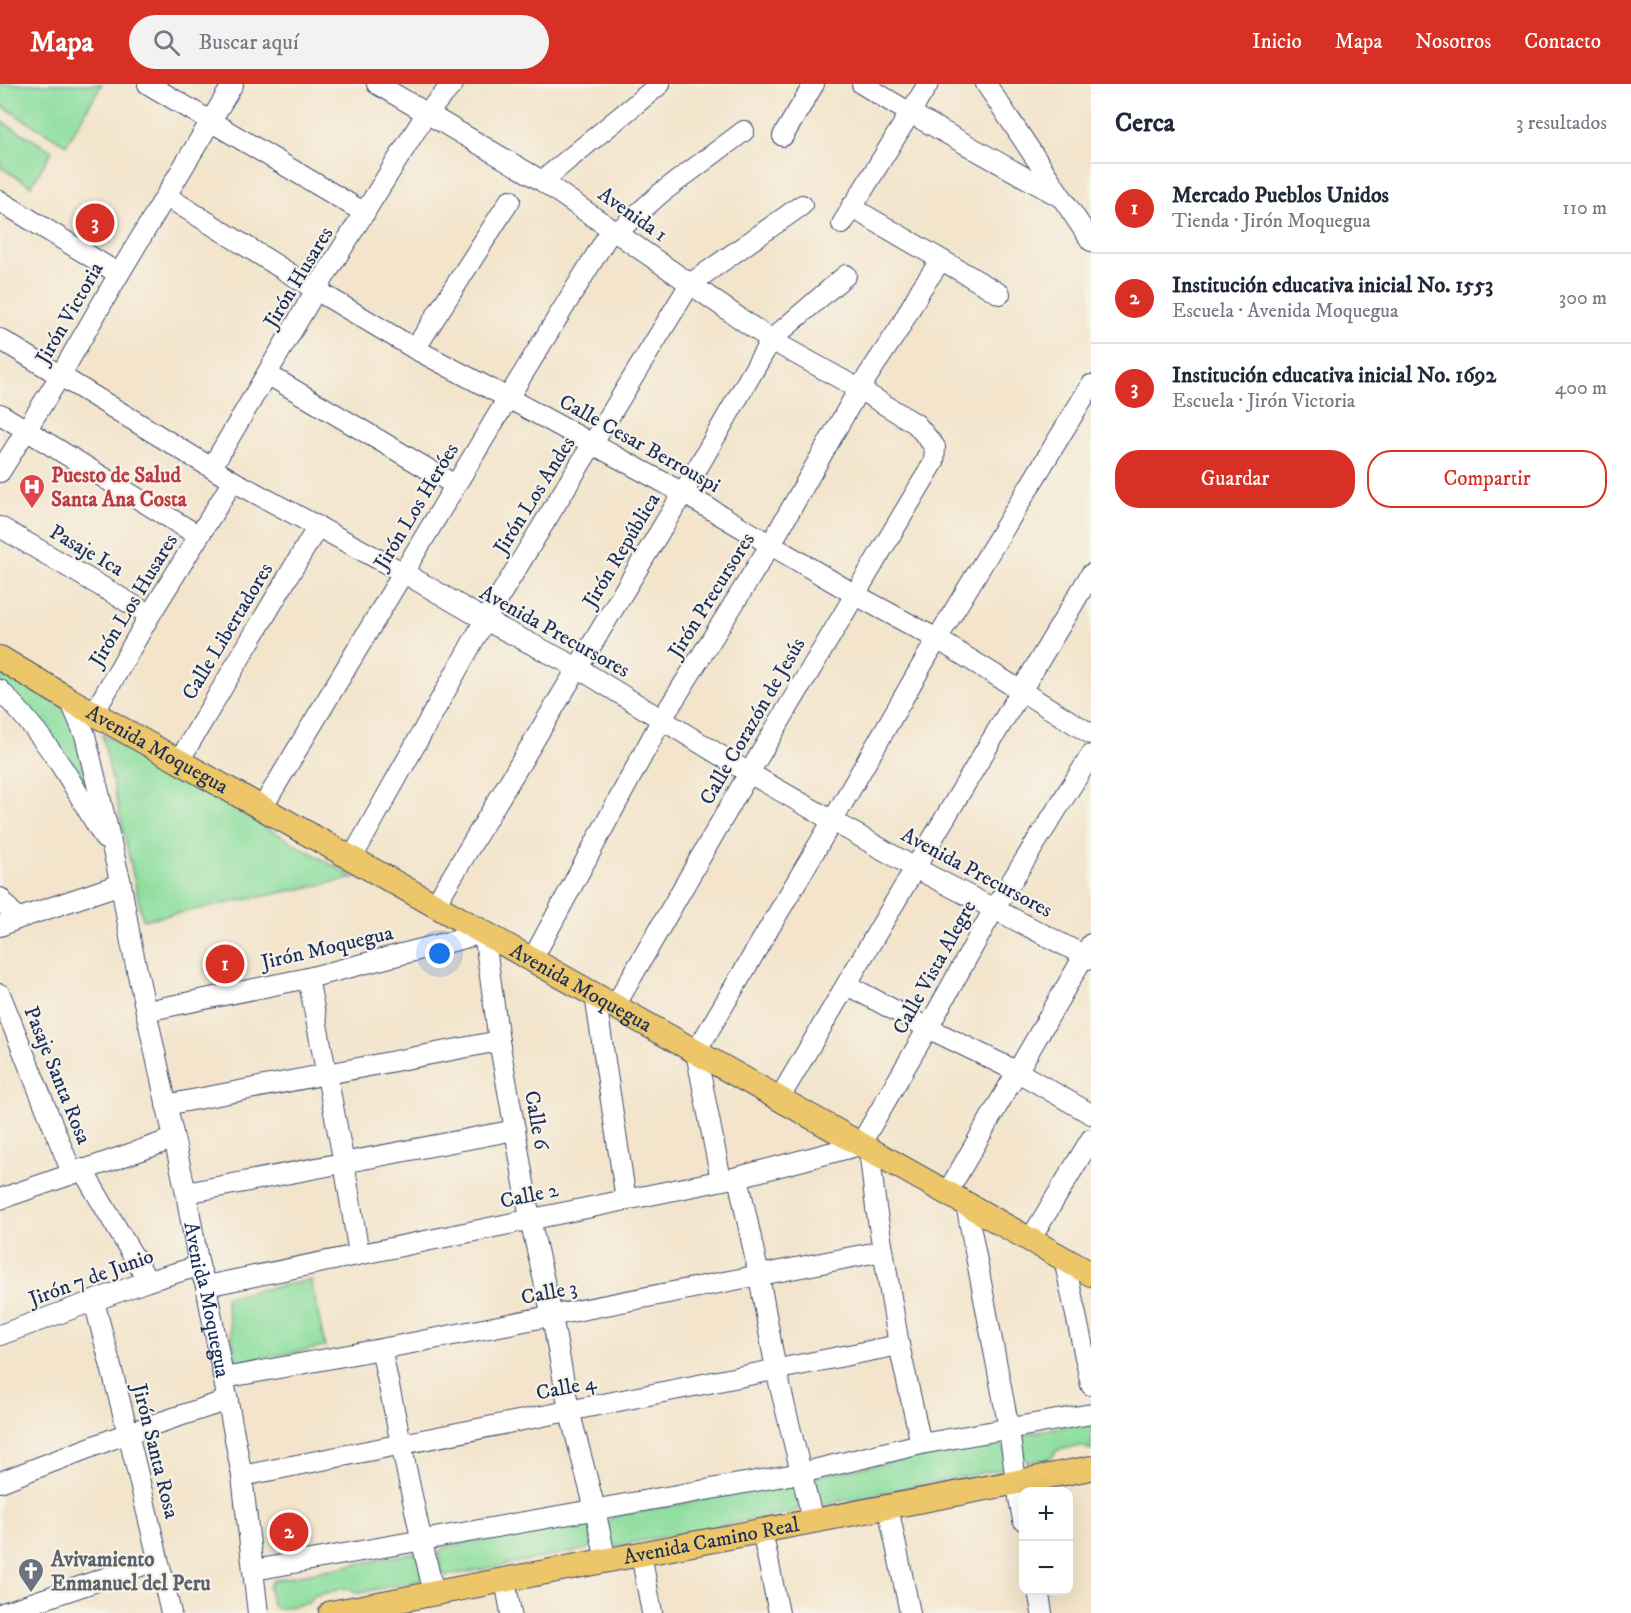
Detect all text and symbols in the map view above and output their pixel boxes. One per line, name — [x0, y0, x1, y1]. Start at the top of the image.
search box — [129, 15, 549, 69]
text: Mapa — [30, 25, 93, 60]
icon: search — [150, 26, 183, 59]
text: Buscar aquí — [198, 29, 299, 56]
text: Inicio — [1252, 29, 1302, 55]
text: Mapa — [1335, 29, 1382, 55]
text: Nosotros — [1415, 29, 1491, 55]
text: Contacto — [1524, 29, 1601, 55]
text: Cerca — [1115, 107, 1175, 140]
text: 3 resultados — [1516, 111, 1607, 136]
street label: Avenida 1 — [593, 182, 672, 248]
text: Mercado Pueblos Unidos — [1172, 182, 1389, 209]
text: 1 — [1131, 196, 1138, 221]
text: 110 m — [1562, 196, 1607, 221]
pin: 3 — [76, 200, 115, 246]
text: Tienda · Jirón Moquegua — [1172, 209, 1371, 234]
street label: Jirón Husares — [257, 222, 339, 335]
street label: Jirón Victoria — [29, 258, 110, 371]
text: Institución educativa inicial No. 1553 — [1172, 272, 1493, 299]
text: 2 — [1130, 286, 1139, 311]
text: 300 m — [1559, 286, 1607, 311]
text: Escuela · Avenida Moquegua — [1172, 299, 1398, 324]
text: Institución educativa inicial No. 1692 — [1172, 362, 1496, 389]
text: 3 — [1131, 376, 1138, 401]
text: 400 m — [1555, 376, 1607, 401]
street label: Calle Cesar Berrouspi — [554, 389, 725, 499]
text: Escuela · Jirón Victoria — [1172, 389, 1355, 414]
street label: Jirón Los Andes — [487, 432, 581, 561]
street label: Jirón Los Heróes — [368, 438, 465, 576]
button: Guardar — [1115, 450, 1355, 508]
button: Compartir — [1367, 450, 1607, 508]
place label: Puesto de Salud Santa Ana Costa — [51, 463, 188, 513]
hospital icon: Puesto de Salud Santa Ana Costa — [17, 472, 47, 510]
street label: Jirón República — [576, 488, 666, 614]
street label: Pasaje Ica — [45, 519, 128, 583]
street label: Jirón Precursores — [662, 528, 761, 665]
street label: Jirón Los Husares — [83, 529, 184, 673]
street label: Calle Libertadores — [177, 558, 279, 705]
street label: Avenida Precursores — [475, 580, 634, 684]
street label: Calle Corazón de Jesús — [694, 633, 811, 810]
street label: Avenida Moquegua — [81, 700, 233, 800]
street label: Avenida Precursores — [896, 822, 1057, 924]
street label: Calle Vista Alegre — [887, 896, 983, 1039]
street label: Jirón Moquegua — [257, 920, 396, 976]
street label: Avenida Moquegua — [505, 938, 656, 1039]
your location — [425, 939, 454, 968]
pin: 1 — [206, 942, 244, 986]
street label: Pasaje Santa Rosa — [18, 1003, 97, 1148]
street label: Calle 6 — [518, 1089, 554, 1153]
street label: Calle 2 — [498, 1177, 561, 1215]
street label: Avenida Moquegua — [177, 1220, 235, 1380]
street label: Jirón 7 de Junio — [24, 1243, 157, 1313]
street label: Calle 3 — [519, 1275, 579, 1311]
street label: Calle 4 — [534, 1369, 599, 1407]
street label: Jirón Santa Rosa — [125, 1379, 184, 1521]
map controls — [1019, 1487, 1073, 1595]
button: + — [1019, 1487, 1073, 1541]
pin: 2 — [270, 1510, 308, 1554]
street label: Avenida Camino Real — [621, 1512, 802, 1571]
button: − — [1019, 1541, 1073, 1595]
place label: Avivamiento Enmanuel del Peru — [50, 1547, 211, 1597]
church icon: Avivamiento Enmanuel del Peru — [16, 1556, 46, 1594]

